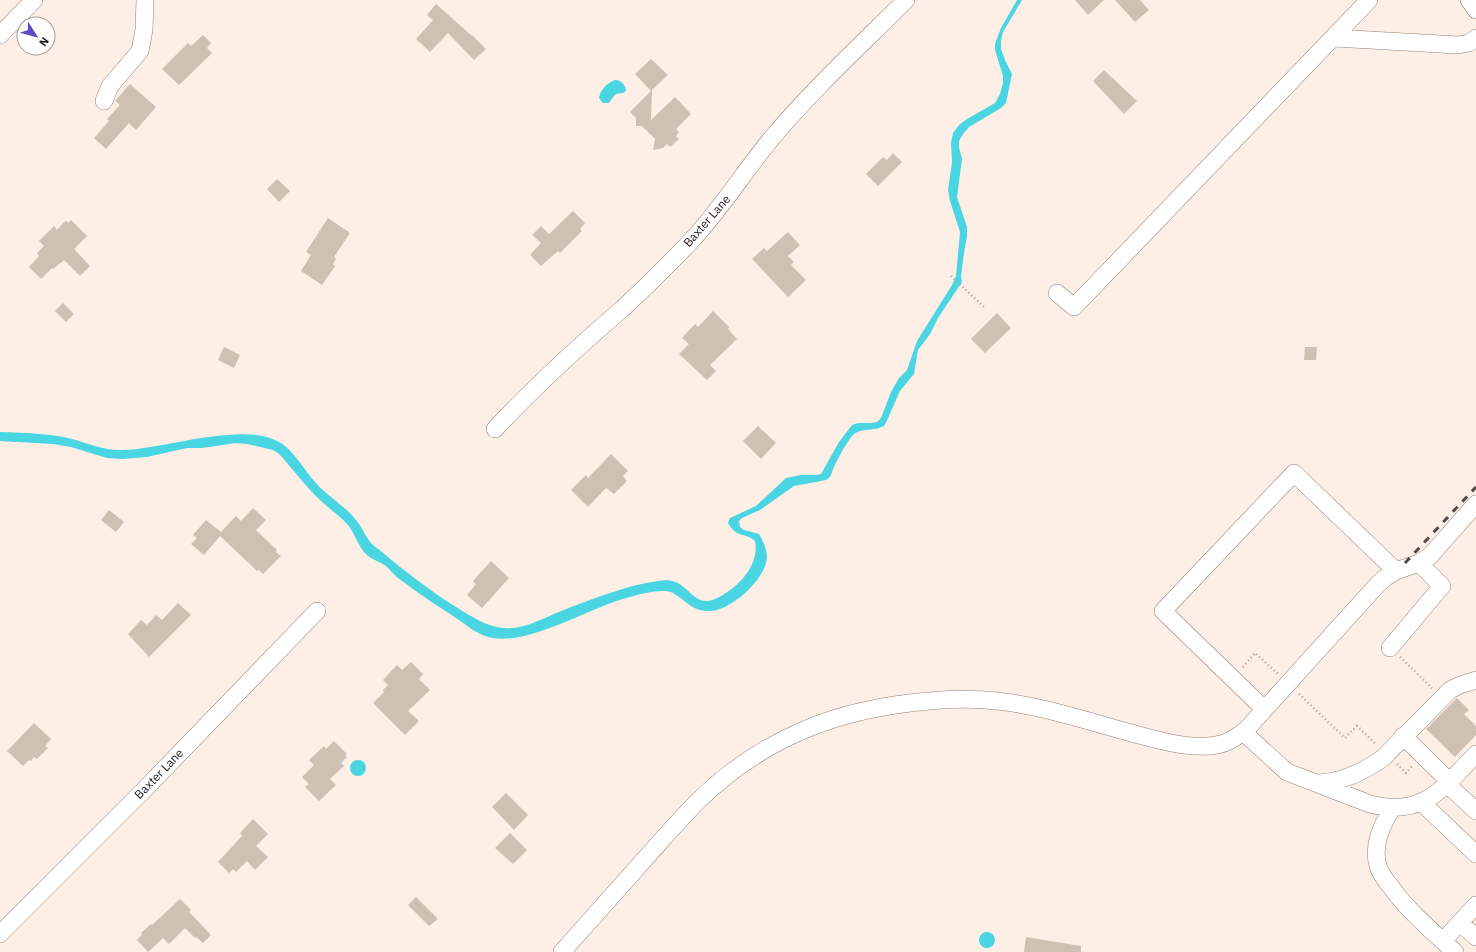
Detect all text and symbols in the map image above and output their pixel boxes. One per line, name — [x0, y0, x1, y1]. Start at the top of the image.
north arrow — [16, 16, 56, 56]
text: N — [36, 35, 52, 49]
street label: Baxter Lane — [680, 191, 734, 250]
street label: Baxter Lane — [131, 745, 187, 802]

